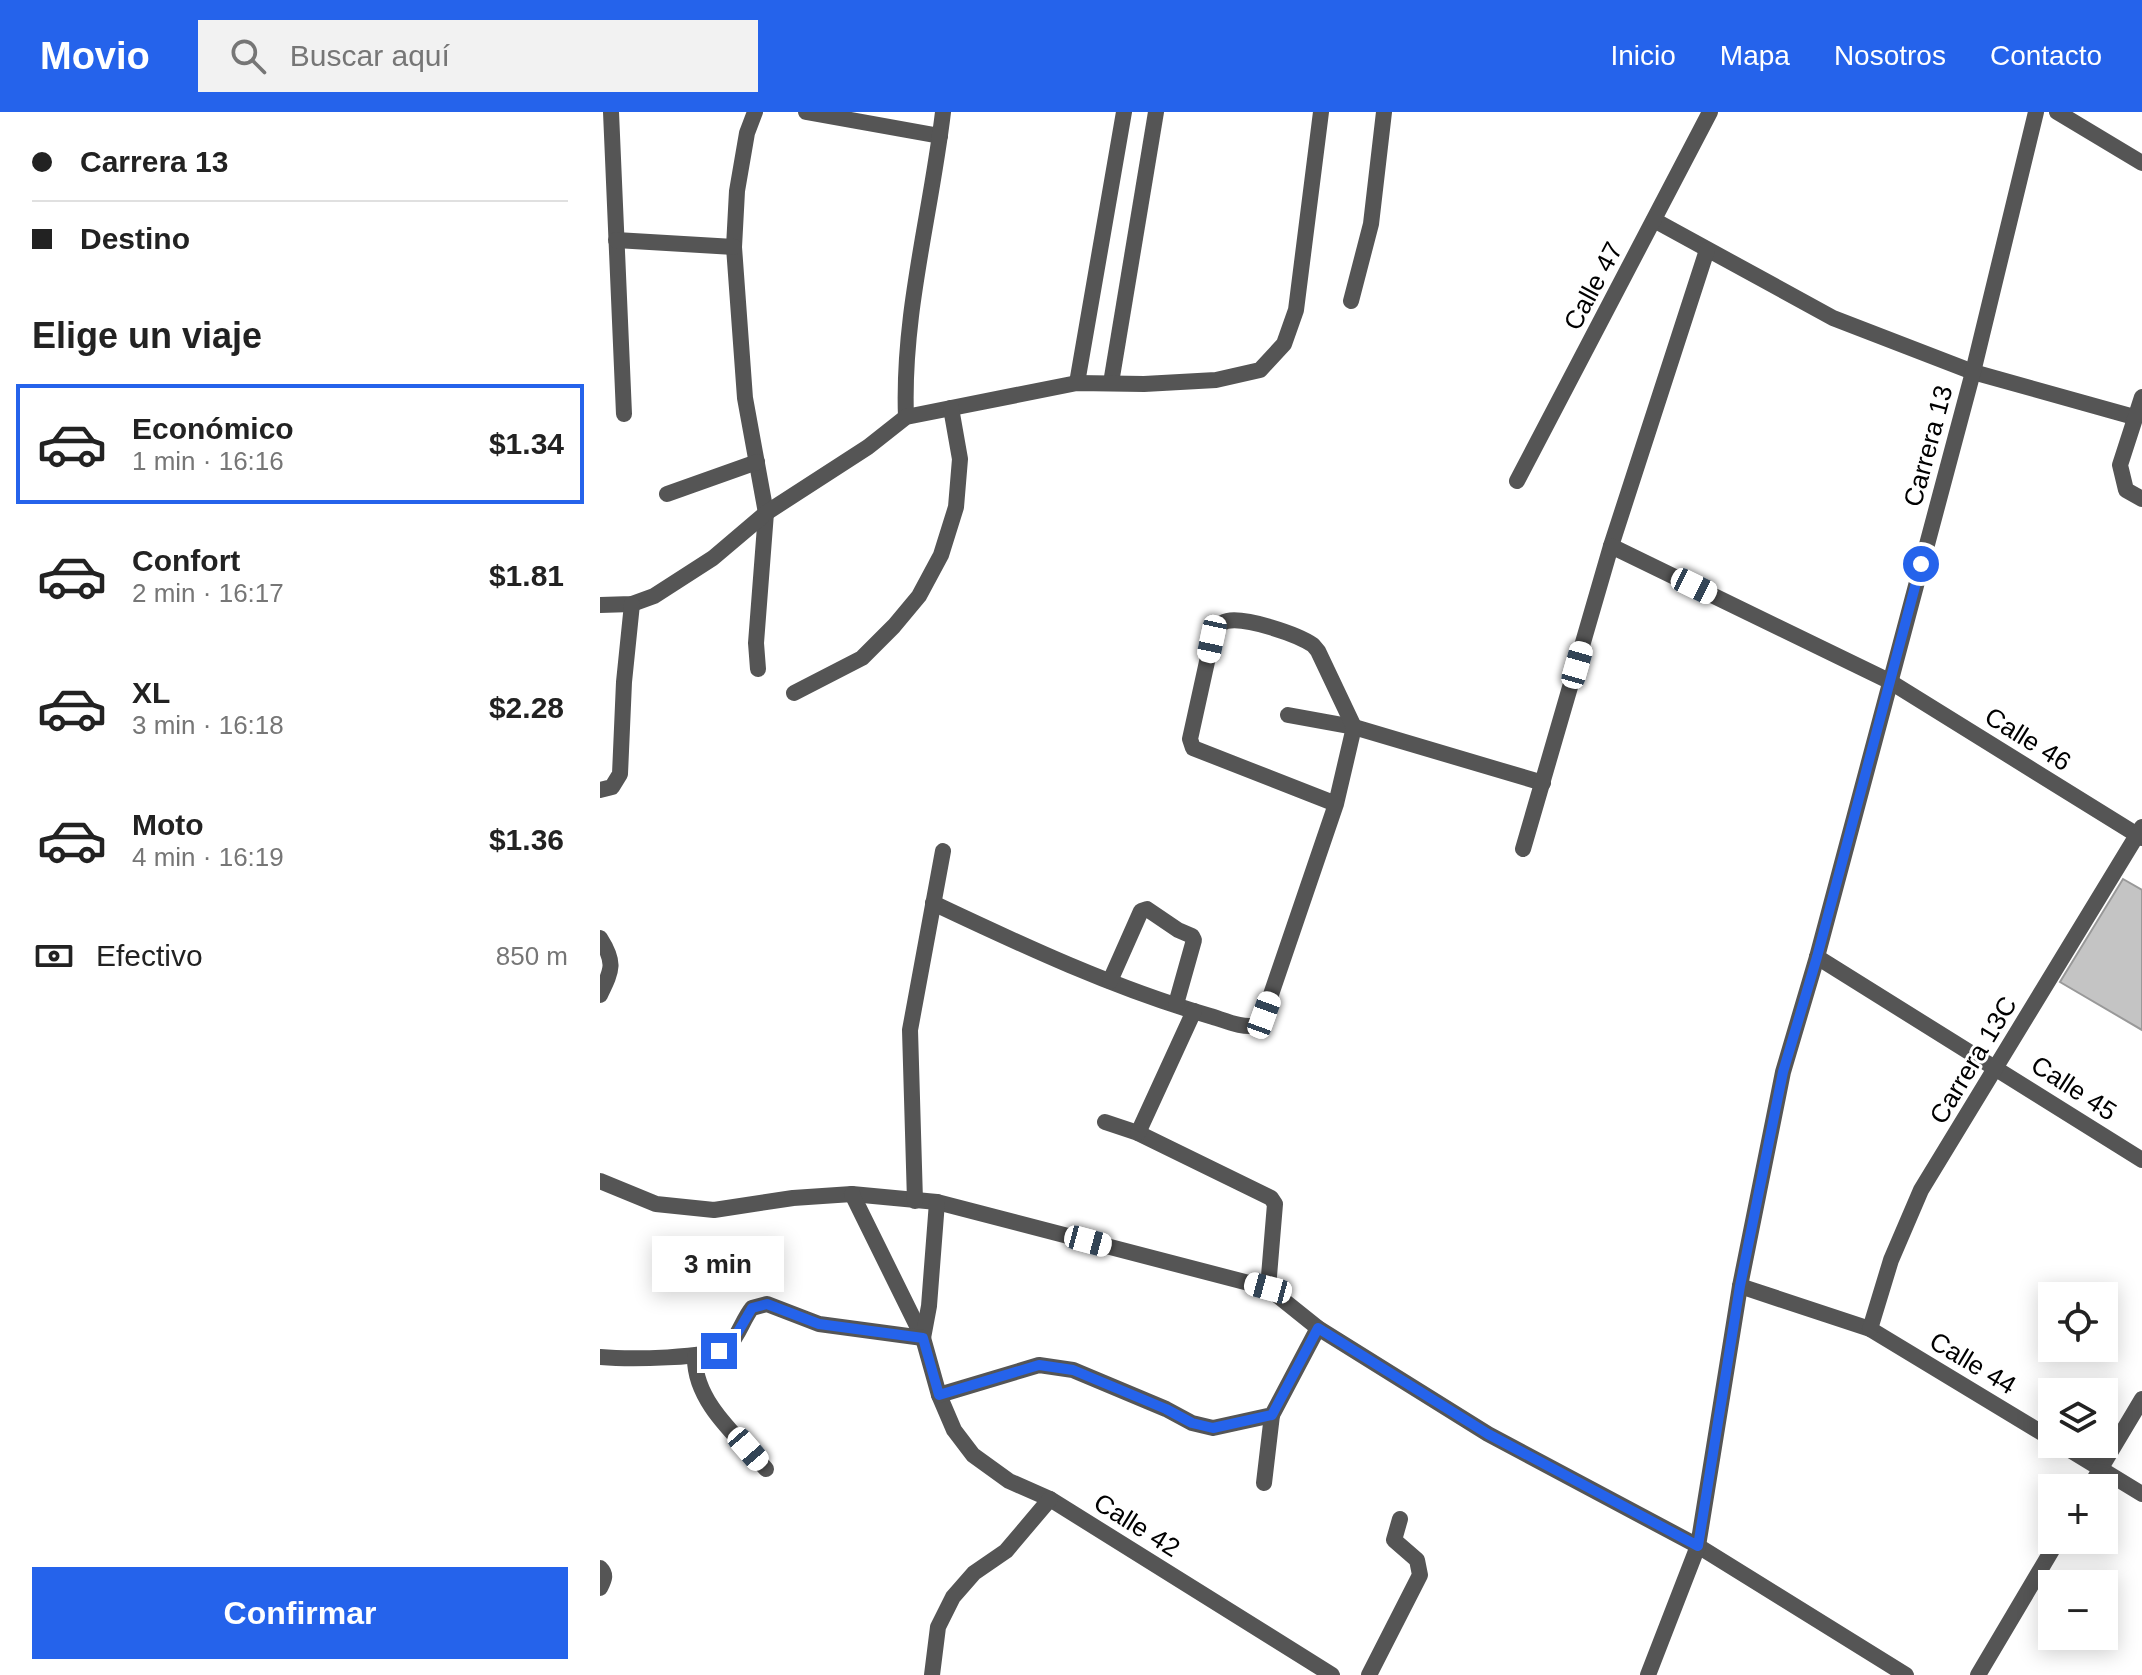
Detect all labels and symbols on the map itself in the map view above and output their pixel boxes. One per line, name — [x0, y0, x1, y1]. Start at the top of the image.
street label: Calle 47 — [1557, 237, 1629, 335]
street label: Carrera 13 — [1897, 382, 1959, 510]
route start — [1903, 546, 1939, 582]
car — [1667, 565, 1721, 607]
car — [1195, 613, 1229, 665]
car — [1559, 639, 1595, 691]
street label: Calle 46 — [1980, 701, 2076, 777]
car — [1245, 988, 1283, 1042]
street label: Carrera 13C — [1923, 991, 2023, 1129]
street label: Calle 45 — [2026, 1049, 2122, 1127]
car — [1062, 1223, 1114, 1259]
callout: 3 min — [653, 1235, 785, 1291]
car — [1242, 1270, 1294, 1306]
street label: Calle 44 — [1924, 1326, 2022, 1400]
route end — [701, 1333, 737, 1369]
car — [723, 1423, 773, 1475]
street label: Calle 42 — [1089, 1487, 1185, 1563]

